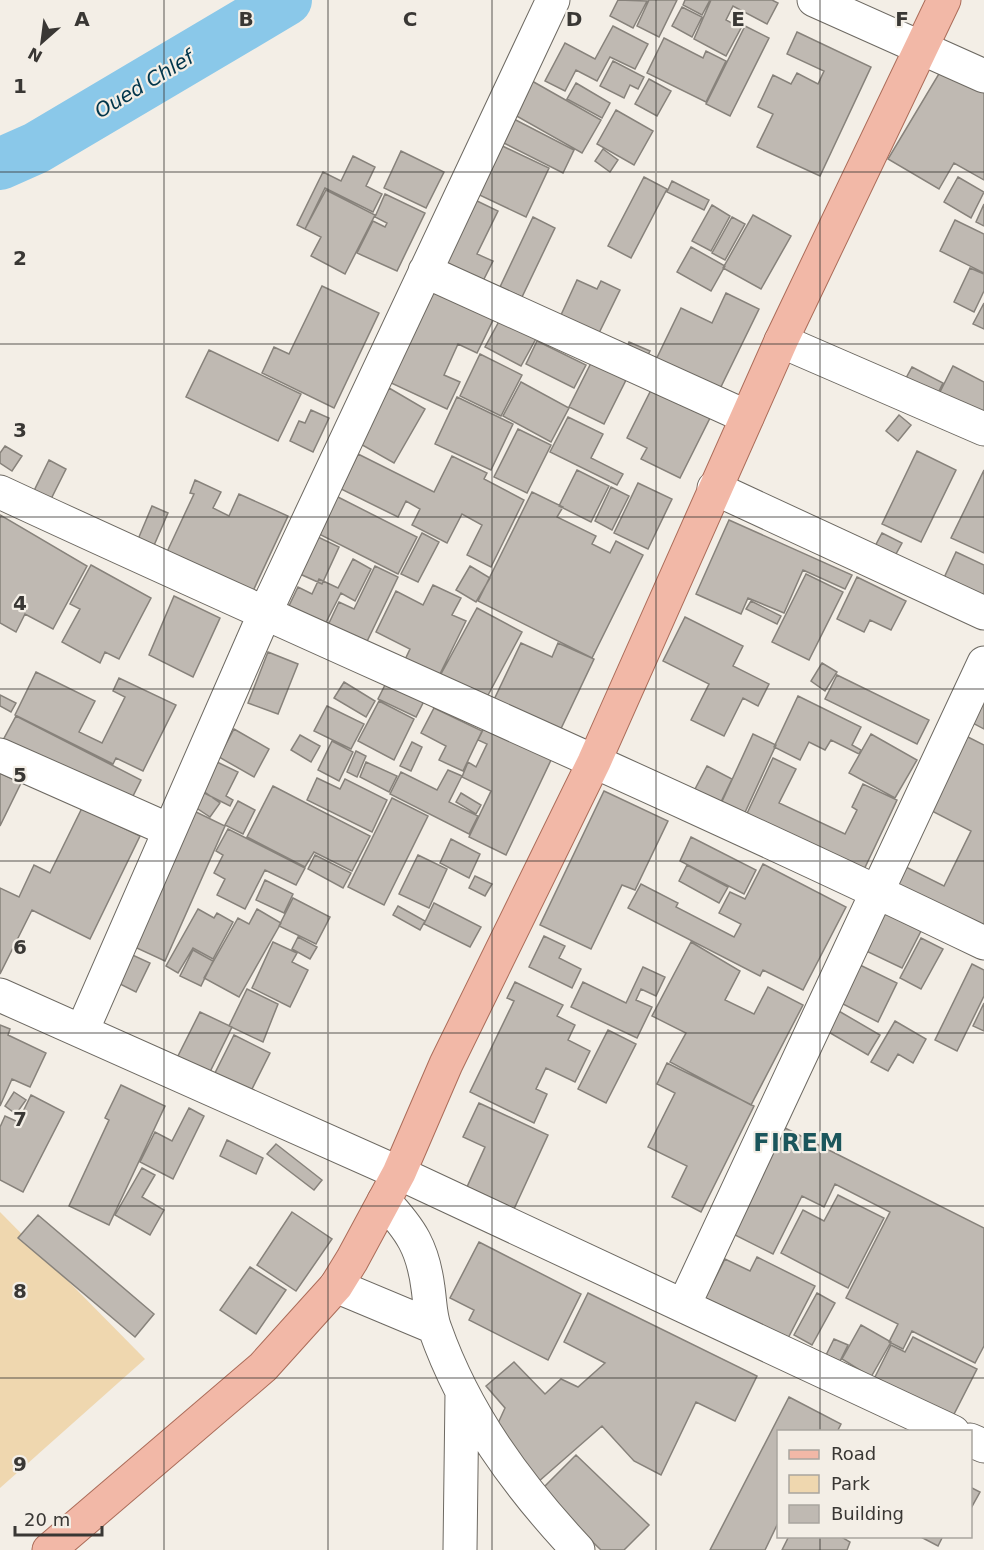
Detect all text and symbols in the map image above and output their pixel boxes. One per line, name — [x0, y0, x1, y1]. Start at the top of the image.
text: A — [74, 7, 90, 31]
text: B — [238, 7, 254, 31]
text: C — [403, 7, 417, 31]
text: D — [566, 7, 582, 31]
text: E — [731, 7, 745, 31]
text: F — [895, 7, 909, 31]
north arrow — [12, 12, 72, 72]
text: N — [25, 43, 46, 66]
water label: Oued Chlef — [90, 44, 200, 123]
text: 1 — [13, 74, 27, 98]
text: 2 — [13, 246, 27, 270]
text: 3 — [13, 418, 27, 442]
text: 4 — [13, 591, 27, 615]
text: 5 — [13, 763, 27, 787]
text: 6 — [13, 935, 27, 959]
text: 7 — [13, 1107, 27, 1131]
district label: FIREM — [753, 1129, 845, 1157]
text: 8 — [13, 1279, 27, 1303]
legend — [777, 1430, 972, 1538]
text: Road — [831, 1443, 876, 1464]
text: 9 — [13, 1452, 27, 1476]
text: Park — [831, 1473, 870, 1494]
scale bar — [15, 1499, 102, 1537]
text: Building — [831, 1503, 904, 1524]
text: 20 m — [24, 1509, 70, 1530]

